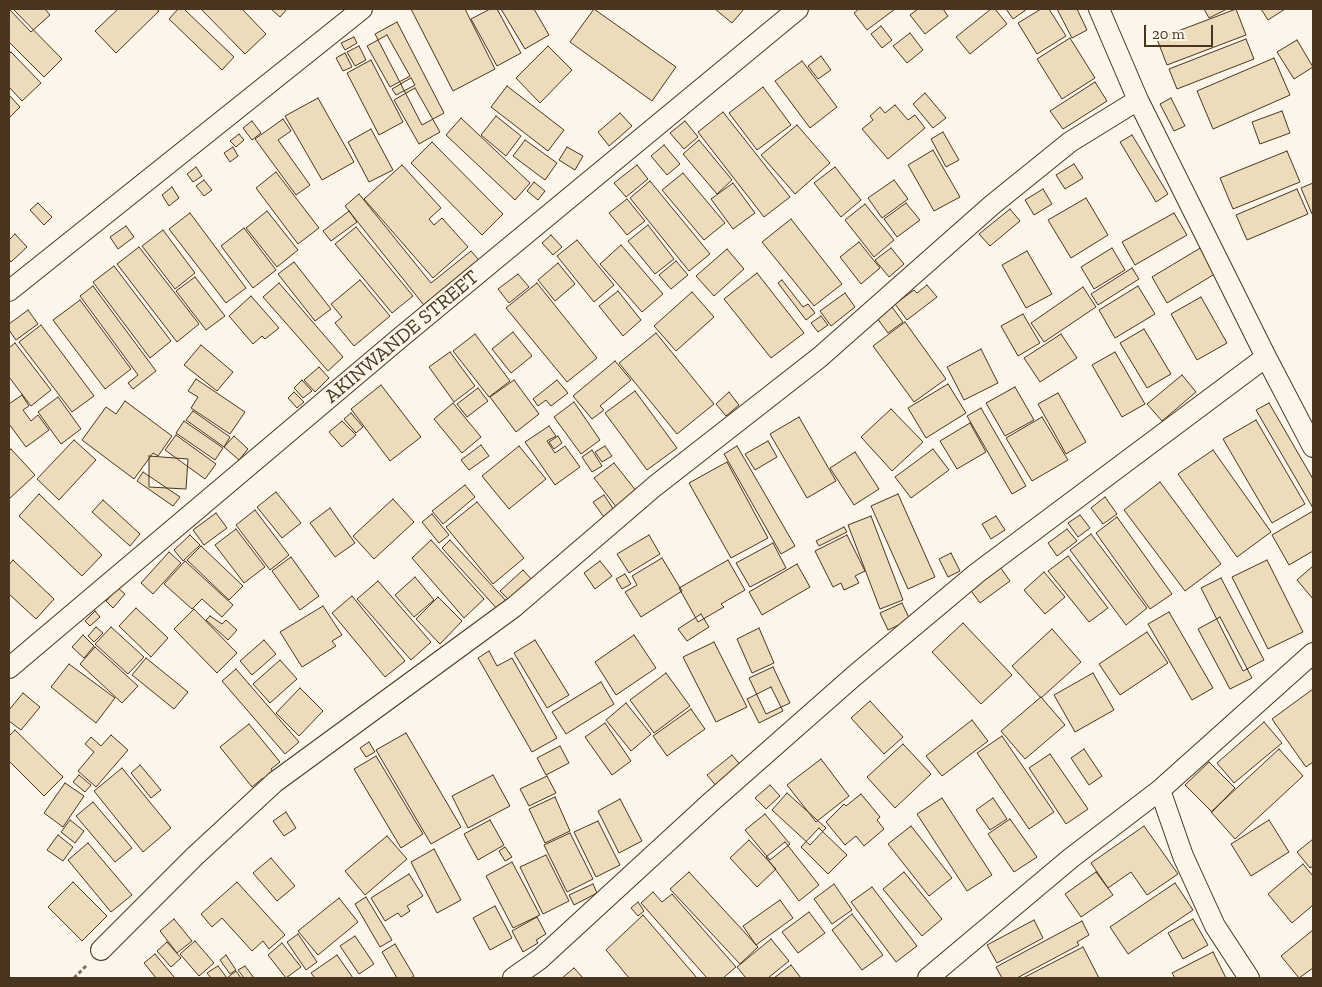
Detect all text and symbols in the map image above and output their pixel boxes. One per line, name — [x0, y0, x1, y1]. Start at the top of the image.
scale bar — [1147, 15, 1216, 47]
text: 20 m — [1152, 25, 1185, 43]
street label: AKINWANDE STREET — [320, 266, 484, 408]

